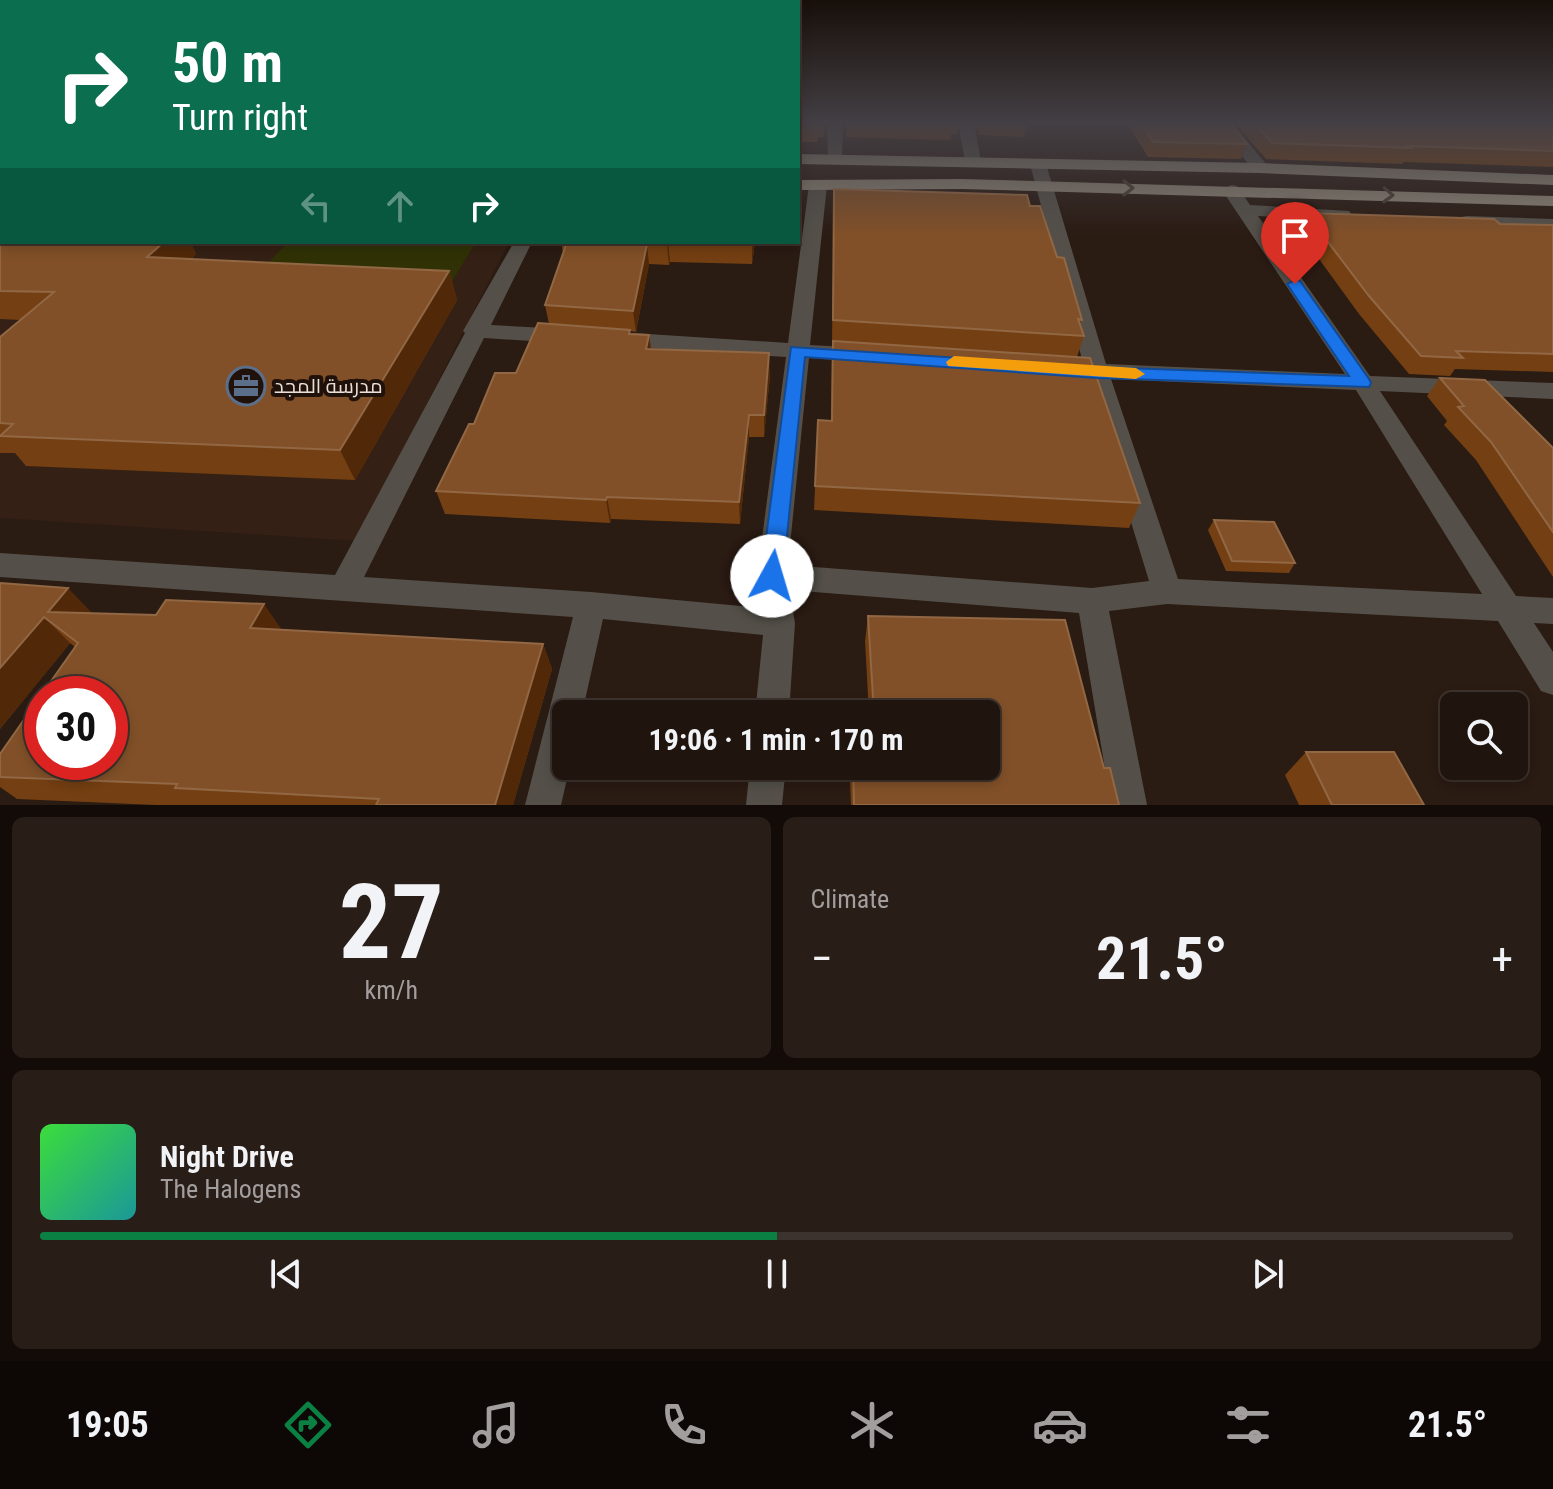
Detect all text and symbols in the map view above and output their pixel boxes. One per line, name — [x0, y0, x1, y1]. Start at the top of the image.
text: 50 m — [172, 30, 283, 96]
icon: right — [40, 32, 144, 136]
text: Turn right — [172, 97, 308, 139]
one-way arrow — [1122, 179, 1135, 197]
icon: left — [294, 184, 338, 228]
icon: ahead — [378, 184, 422, 228]
icon: right — [462, 184, 506, 228]
one-way arrow — [1382, 187, 1395, 204]
pin — [1261, 202, 1329, 284]
icon: arrive — [1273, 214, 1317, 258]
office icon: مدرسة المجد — [225, 365, 267, 407]
place label: مدرسة المجد — [274, 374, 383, 398]
position arrow — [730, 534, 814, 618]
speed limit sign: 30 — [24, 676, 128, 780]
map controls — [1440, 692, 1528, 780]
button: search — [1440, 692, 1528, 780]
text: 19:06 · 1 min · 170 m — [649, 722, 903, 757]
text: 27 — [339, 862, 444, 983]
text: Climate — [811, 884, 889, 914]
text: 21.5° — [1096, 923, 1228, 994]
text: − — [811, 933, 833, 985]
text: + — [1491, 933, 1513, 985]
text: km/h — [365, 975, 418, 1005]
text: Night Drive — [160, 1139, 294, 1174]
text: The Halogens — [160, 1174, 301, 1204]
icon: previous — [264, 1252, 308, 1296]
icon: pause — [755, 1252, 799, 1296]
icon: next — [1246, 1252, 1290, 1296]
icon: directions — [280, 1397, 336, 1453]
icon: music — [468, 1397, 524, 1453]
icon: phone — [656, 1397, 712, 1453]
icon: climate — [844, 1397, 900, 1453]
icon: car — [1032, 1397, 1088, 1453]
icon: filters — [1220, 1397, 1276, 1453]
text: 19:05 — [66, 1404, 149, 1446]
text: 21.5° — [1408, 1404, 1487, 1446]

